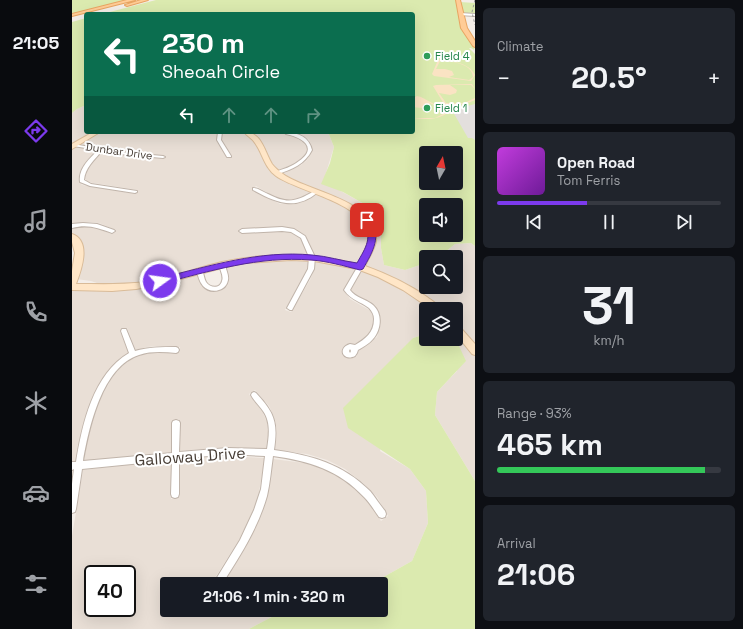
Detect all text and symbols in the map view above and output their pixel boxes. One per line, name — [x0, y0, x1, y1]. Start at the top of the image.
text: 230 m — [162, 25, 245, 61]
icon: left — [96, 28, 148, 80]
text: 21:05 — [13, 31, 59, 54]
text: Climate — [497, 38, 543, 55]
place label: Field 4 — [435, 49, 470, 63]
marker: Field 4 — [422, 51, 432, 61]
text: 20.5° — [571, 58, 647, 97]
text: Sheoah Circle — [162, 60, 280, 83]
text: − — [497, 64, 511, 92]
text: + — [707, 64, 721, 92]
place label: Field 1 — [435, 101, 467, 115]
marker: Field 1 — [422, 103, 432, 113]
icon: left — [176, 104, 198, 126]
icon: ahead — [218, 104, 240, 126]
icon: ahead — [260, 104, 282, 126]
icon: right — [302, 104, 324, 126]
icon: directions — [22, 117, 50, 145]
street label: Dunbar Drive — [85, 139, 153, 163]
north arrow — [419, 146, 463, 190]
map controls — [419, 146, 463, 346]
text: Open Road — [557, 153, 635, 172]
text: Tom Ferris — [557, 172, 620, 189]
button: sound — [419, 198, 463, 242]
pin — [350, 203, 384, 237]
icon: music — [22, 207, 50, 235]
icon: arrive — [356, 209, 378, 231]
icon: previous — [523, 211, 545, 233]
icon: pause — [598, 211, 620, 233]
icon: next — [673, 211, 695, 233]
button: search — [419, 250, 463, 294]
position arrow — [139, 260, 181, 302]
text: 31 — [582, 273, 636, 339]
icon: phone — [22, 298, 50, 326]
button: layers — [419, 302, 463, 346]
text: km/h — [594, 332, 624, 349]
icon: climate — [22, 389, 50, 417]
text: Range · 93% — [497, 405, 572, 422]
text: 465 km — [497, 425, 603, 464]
street label: Galloway Drive — [134, 442, 246, 471]
icon: car — [22, 479, 50, 507]
text: Arrival — [497, 535, 536, 552]
text: 21:06 — [497, 555, 575, 594]
speed limit sign: 40 — [84, 565, 136, 617]
icon: filters — [22, 570, 50, 598]
text: 21:06 · 1 min · 320 m — [203, 587, 345, 606]

